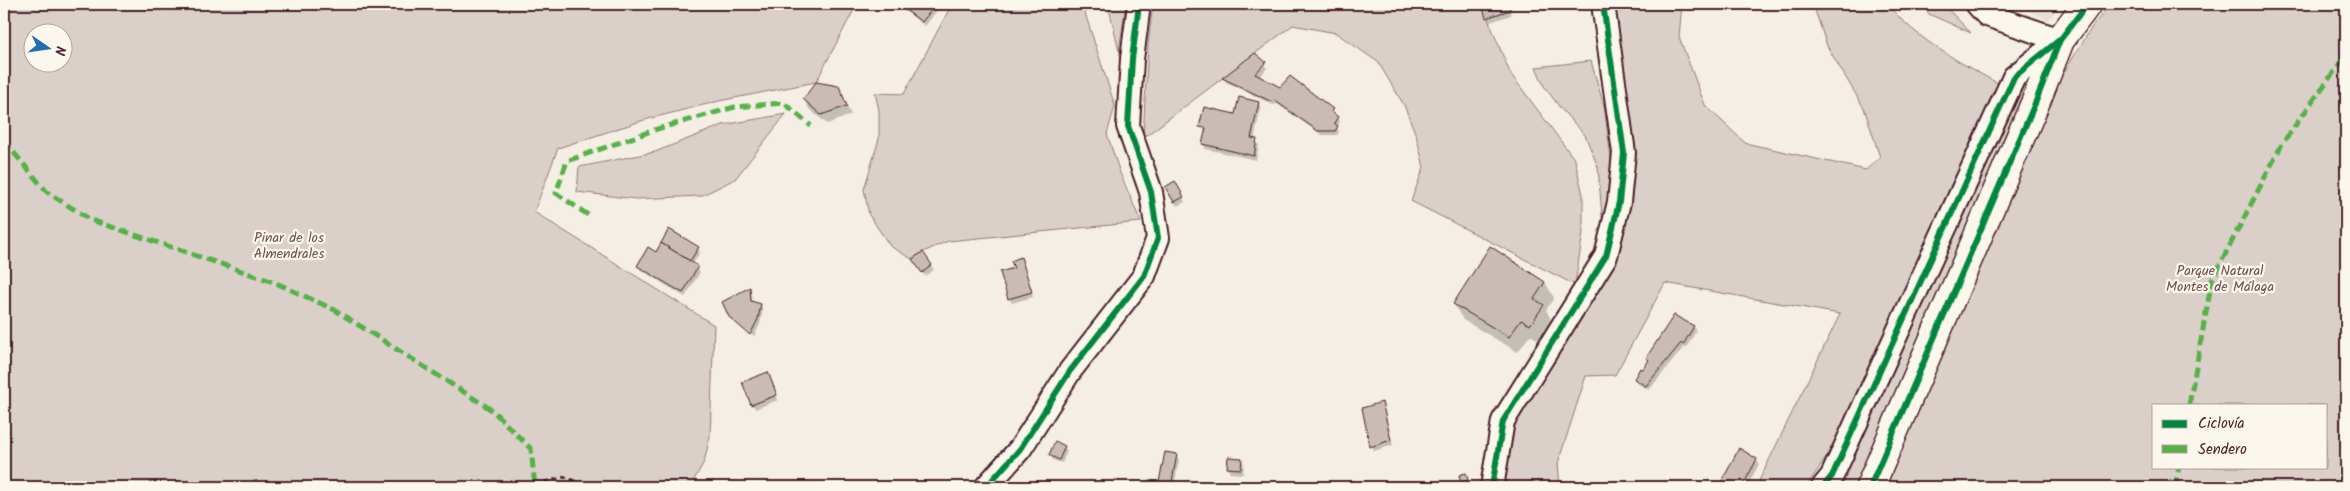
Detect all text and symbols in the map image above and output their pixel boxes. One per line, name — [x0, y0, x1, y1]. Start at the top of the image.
north arrow — [22, 22, 72, 72]
text: N — [48, 44, 71, 58]
park label: Pinar de los Almendrales — [254, 227, 324, 265]
park label: Parque Natural Montes de Málaga — [2166, 260, 2274, 298]
legend — [2152, 404, 2328, 468]
text: Ciclovía — [2198, 412, 2245, 436]
text: Sendero — [2198, 438, 2247, 462]

